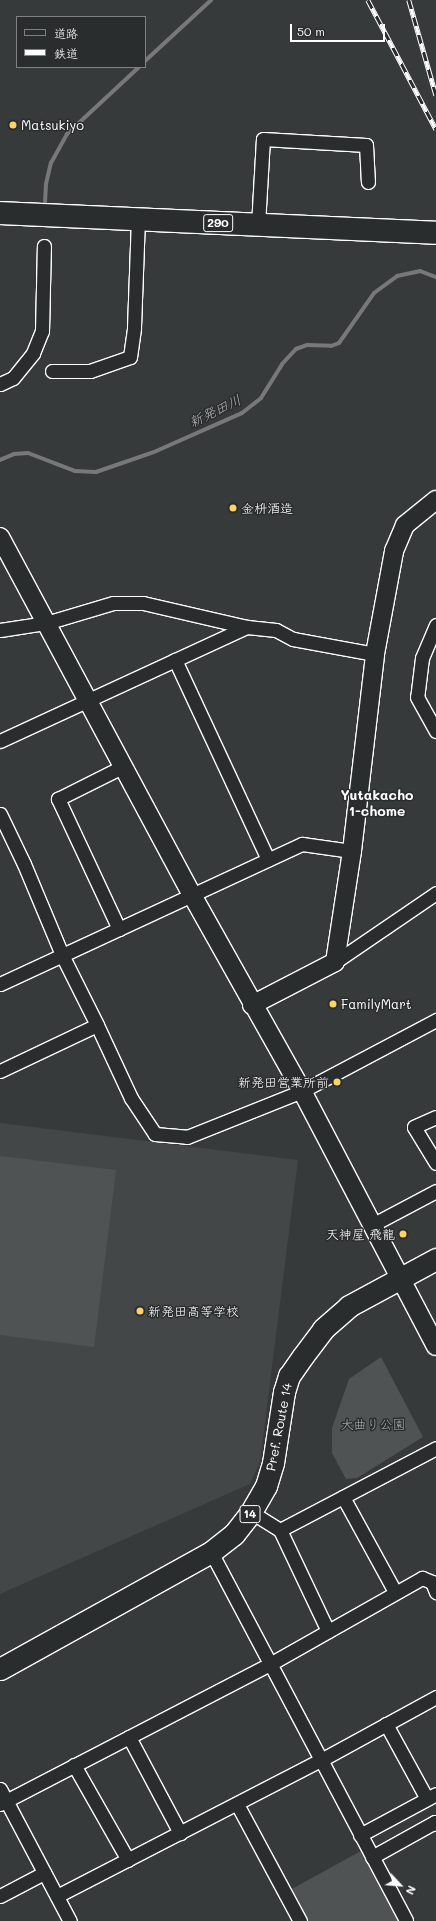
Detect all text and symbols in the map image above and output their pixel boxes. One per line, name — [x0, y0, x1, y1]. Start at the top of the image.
legend — [16, 16, 146, 68]
scale bar — [292, 16, 387, 42]
text: 50 m — [297, 23, 325, 39]
text: 道路 — [54, 25, 78, 41]
text: 鉄道 — [54, 45, 78, 61]
place label: Matsukiyo — [21, 117, 84, 133]
marker: Matsukiyo — [8, 120, 18, 130]
road number: 290 — [203, 213, 233, 233]
water label: 新発田川 — [186, 391, 244, 431]
place label: 金枡酒造 — [241, 500, 293, 516]
marker: 金枡酒造 — [228, 503, 238, 513]
district label: Yutakacho 1-chome — [340, 787, 414, 820]
place label: FamilyMart — [341, 996, 411, 1012]
marker: FamilyMart — [328, 999, 338, 1009]
place label: 新発田営業所前 — [238, 1074, 329, 1090]
marker: 新発田営業所前 — [332, 1077, 342, 1087]
place label: 天神屋 飛龍 — [326, 1226, 395, 1242]
marker: 天神屋 飛龍 — [398, 1229, 408, 1239]
place label: 新発田高等学校 — [148, 1303, 239, 1319]
marker: 新発田高等学校 — [135, 1306, 145, 1316]
street label: Pref. Route 14 — [263, 1382, 295, 1472]
park label: 大曲り公園 — [341, 1416, 405, 1432]
road number: 14 — [239, 1504, 261, 1524]
north arrow — [380, 1865, 420, 1905]
text: N — [403, 1883, 420, 1898]

